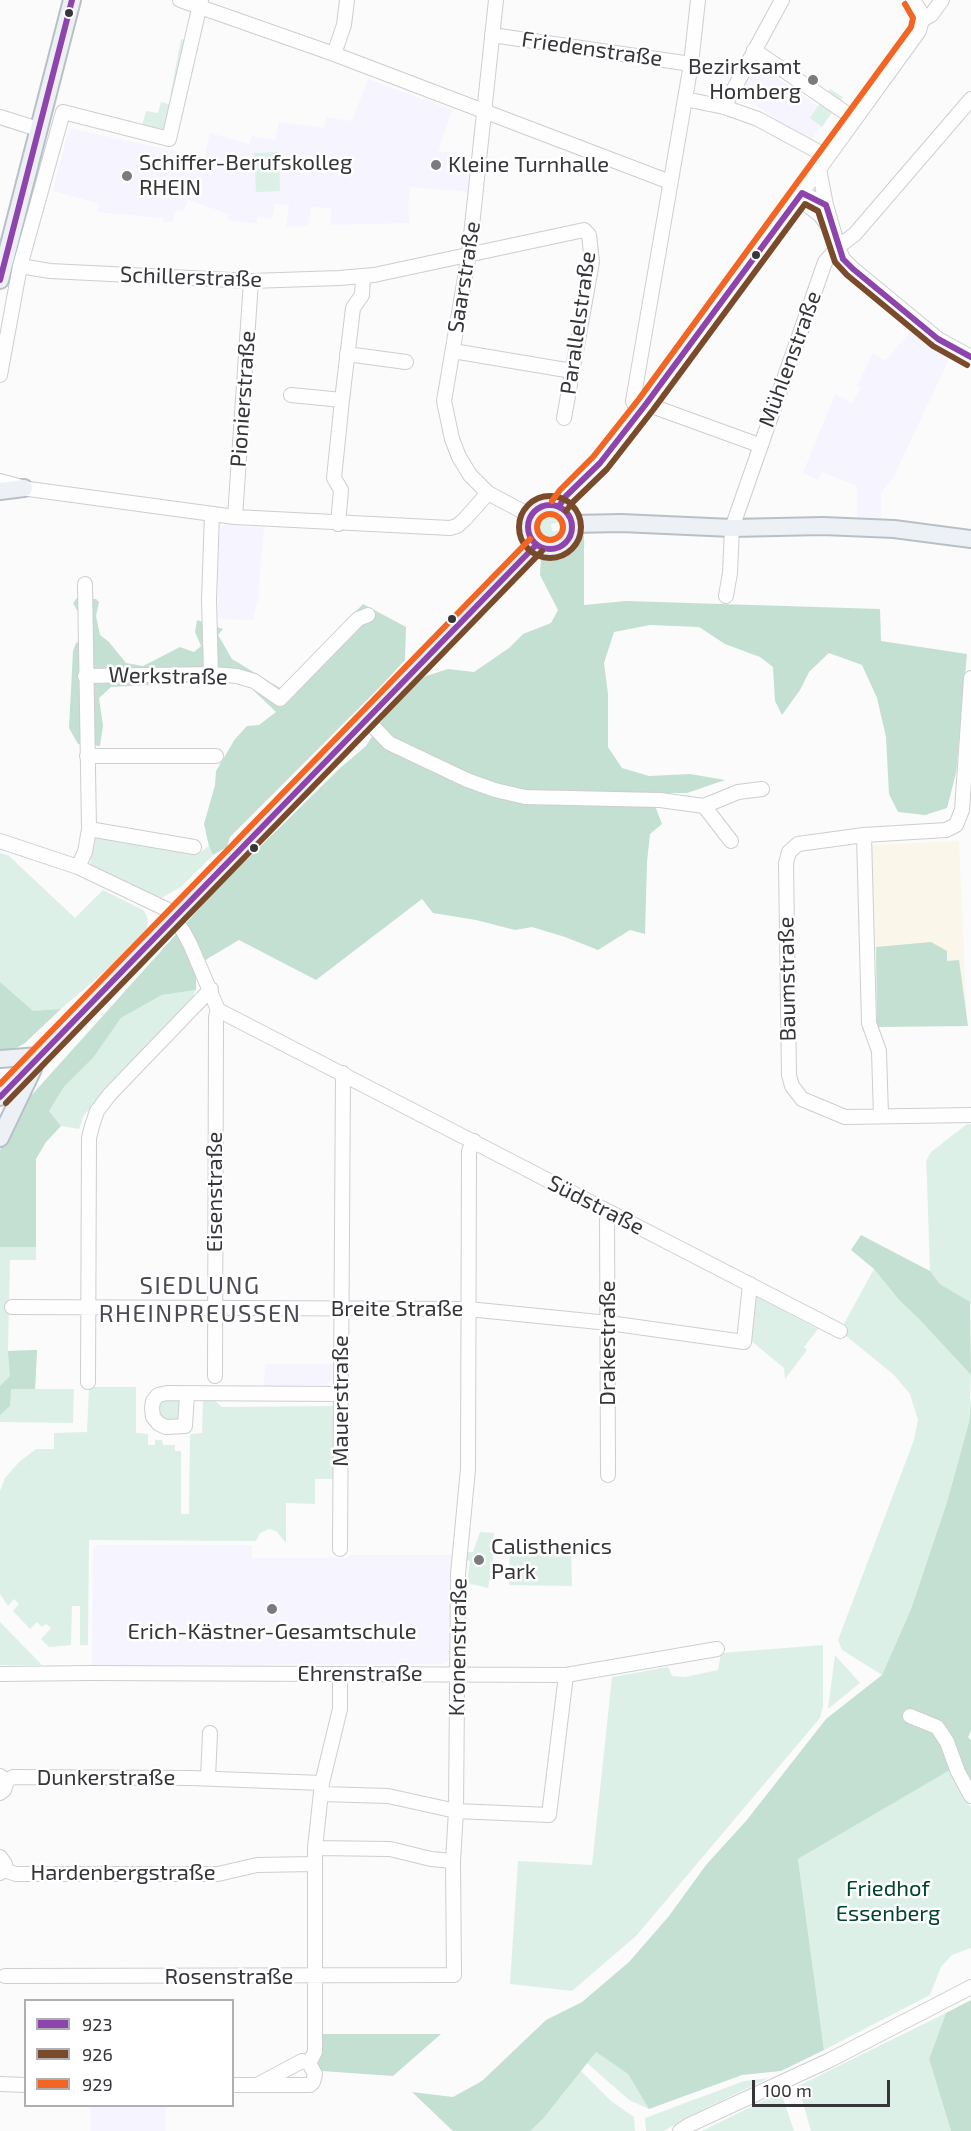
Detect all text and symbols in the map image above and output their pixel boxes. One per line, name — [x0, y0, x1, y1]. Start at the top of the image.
unlabelled marker — [63, 7, 75, 19]
street label: Friedenstraße — [520, 26, 664, 72]
place label: Bezirksamt Homberg — [688, 54, 801, 106]
marker: Bezirksamt Homberg — [806, 73, 820, 87]
place label: Schiffer-Berufskolleg RHEIN — [139, 150, 352, 202]
place label: Kleine Turnhalle — [448, 152, 609, 178]
marker: Kleine Turnhalle — [429, 158, 443, 172]
marker: Schiffer-Berufskolleg RHEIN — [120, 169, 134, 183]
street label: Saarstraße — [442, 219, 486, 335]
unlabelled marker — [750, 249, 762, 261]
street label: Parallelstraße — [555, 250, 601, 396]
street label: Schillerstraße — [120, 261, 262, 293]
street label: Mühlenstraße — [753, 287, 827, 431]
street label: Pionierstraße — [225, 330, 261, 468]
unlabelled marker — [446, 613, 458, 625]
street label: Werkstraße — [108, 662, 228, 690]
unlabelled marker — [248, 842, 260, 854]
street label: Baumstraße — [773, 916, 801, 1042]
street label: Eisenstraße — [202, 1132, 228, 1252]
street label: Südstraße — [543, 1169, 649, 1241]
district label: SIEDLUNG RHEINPREUSSEN — [99, 1272, 301, 1328]
street label: Drakestraße — [595, 1280, 621, 1406]
street label: Breite Straße — [331, 1296, 463, 1322]
street label: Mauerstraße — [328, 1335, 354, 1467]
place label: Calisthenics Park — [491, 1534, 612, 1586]
marker: Calisthenics Park — [472, 1553, 486, 1567]
street label: Kronenstraße — [444, 1578, 472, 1716]
marker: Erich-Kästner-Gesamtschule — [265, 1602, 279, 1616]
place label: Erich-Kästner-Gesamtschule — [127, 1619, 417, 1645]
street label: Ehrenstraße — [297, 1661, 423, 1687]
street label: Dunkerstraße — [37, 1765, 175, 1791]
street label: Hardenbergstraße — [30, 1860, 216, 1886]
park label: Friedhof Essenberg — [836, 1876, 940, 1928]
street label: Rosenstraße — [165, 1964, 293, 1990]
legend — [24, 1999, 234, 2107]
text: 923 — [82, 2013, 112, 2035]
text: 926 — [82, 2043, 113, 2065]
scale bar — [755, 2068, 893, 2106]
text: 929 — [82, 2073, 113, 2095]
text: 100 m — [763, 2079, 812, 2101]

